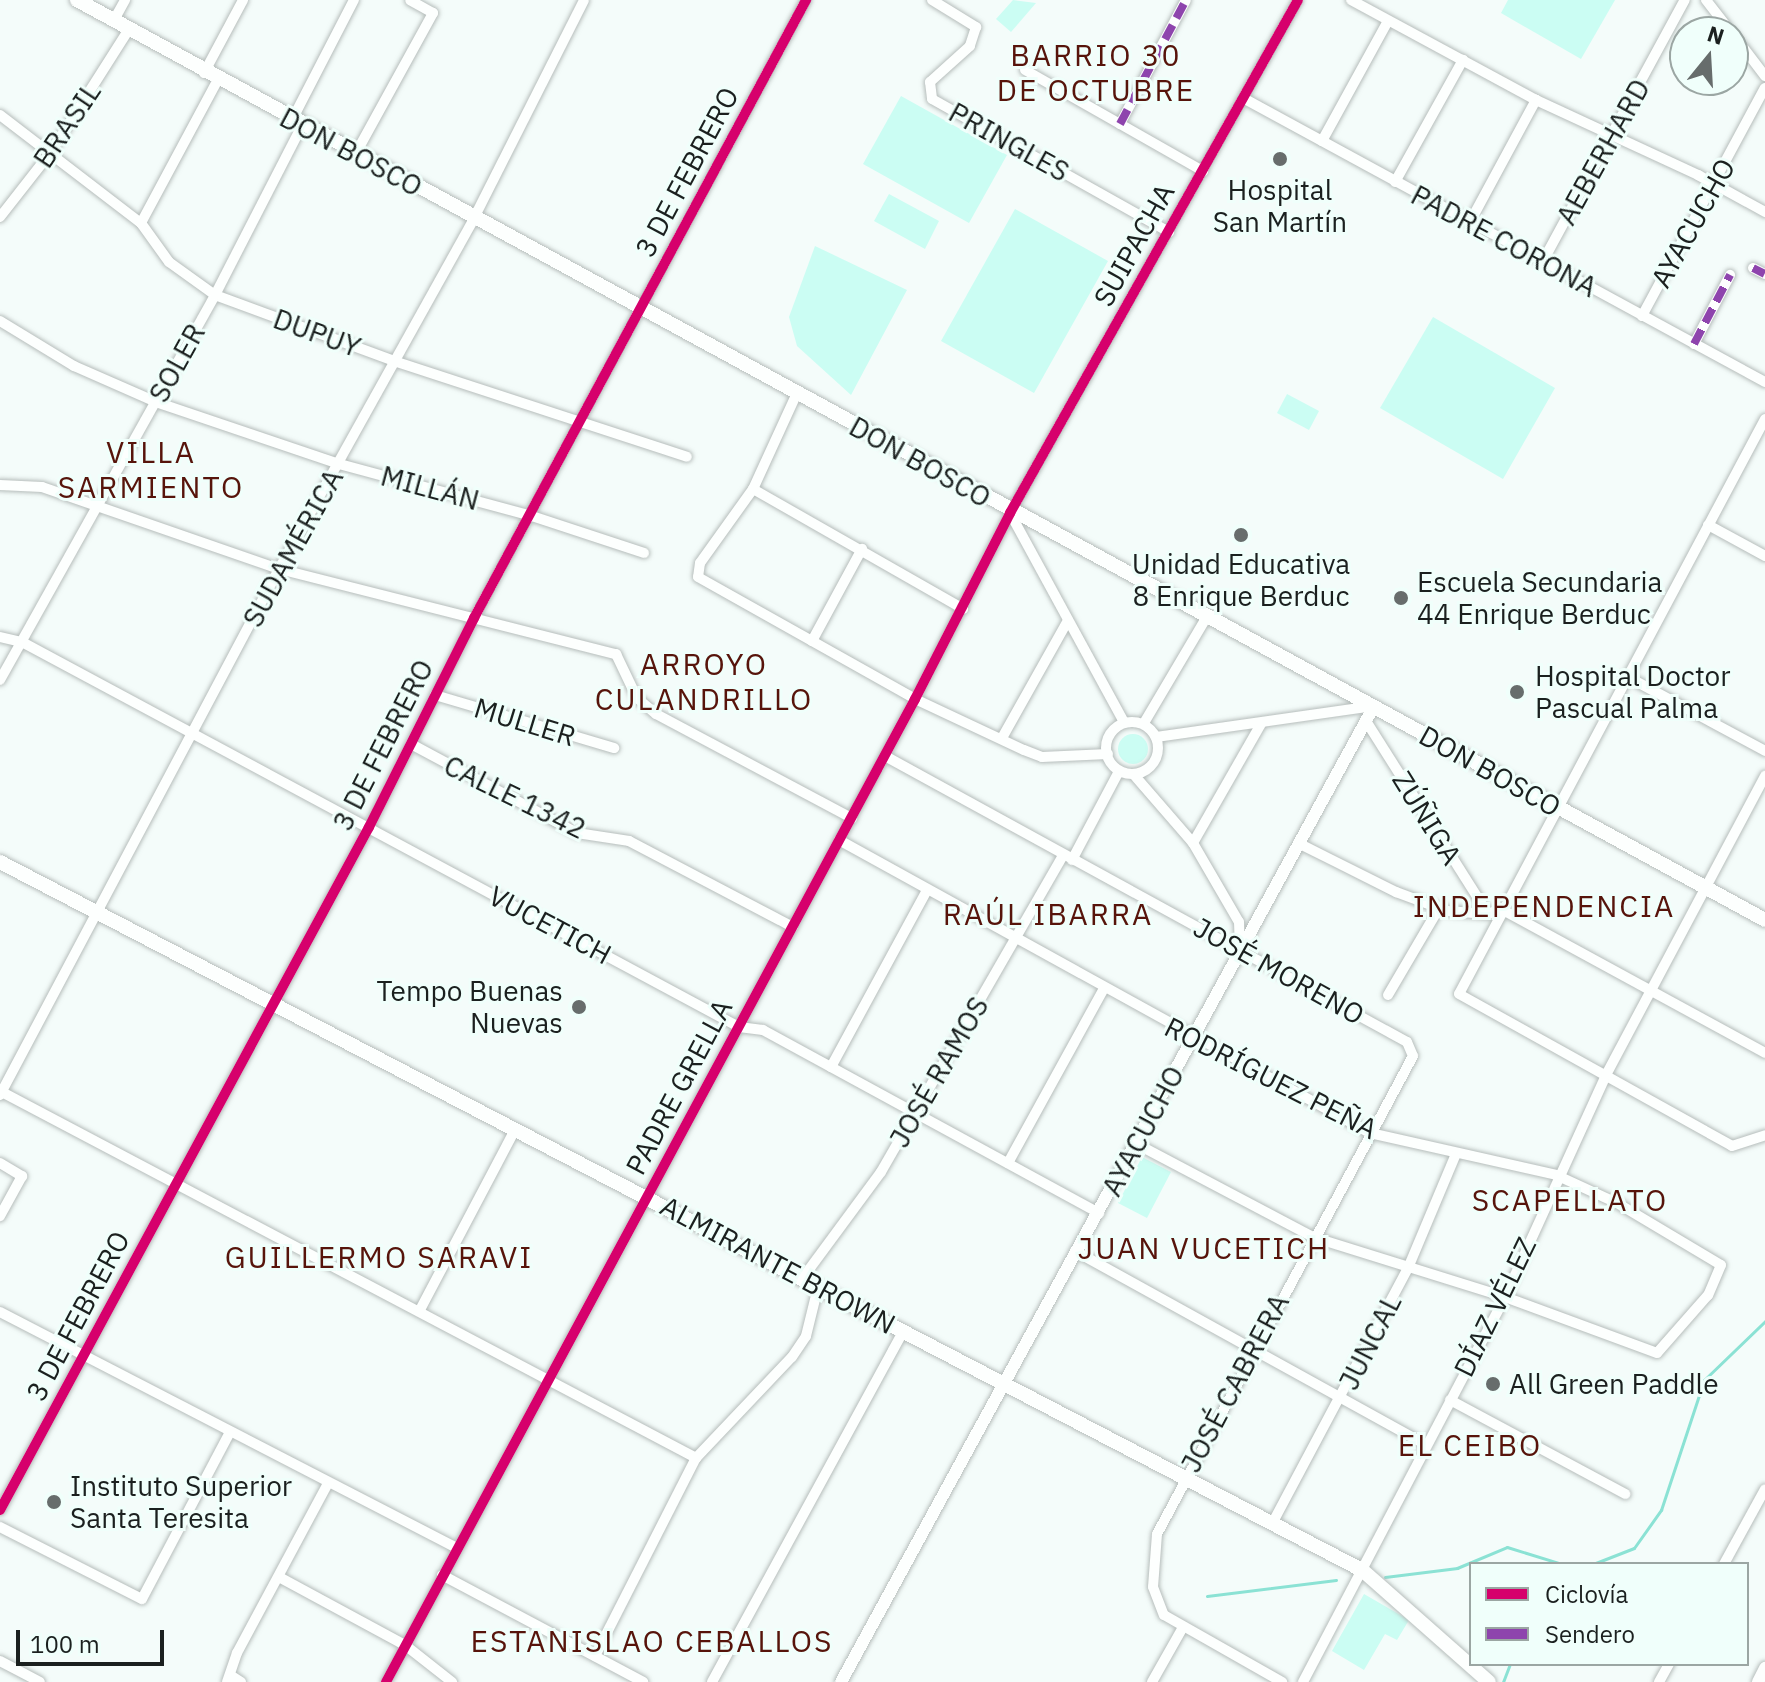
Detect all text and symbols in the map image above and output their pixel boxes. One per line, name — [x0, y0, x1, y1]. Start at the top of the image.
north arrow — [1669, 16, 1749, 96]
text: N — [1704, 18, 1728, 51]
district label: BARRIO 30 DE OCTUBRE — [997, 37, 1195, 108]
street label: AEBERHARD — [1549, 73, 1657, 231]
street label: BRASIL — [26, 76, 108, 174]
street label: 3 DE FEBRERO — [628, 82, 746, 262]
street label: PRINGLES — [943, 95, 1075, 189]
street label: DON BOSCO — [274, 100, 428, 204]
marker: Hospital San Martín — [1269, 148, 1291, 170]
street label: AYACUCHO — [1644, 153, 1742, 293]
place label: Hospital San Martín — [1213, 173, 1347, 239]
street label: SUIPACHA — [1087, 178, 1181, 312]
street label: PADRE CORONA — [1405, 178, 1603, 304]
street label: DUPUY — [269, 302, 365, 364]
street label: SOLER — [142, 318, 212, 408]
street label: DON BOSCO — [844, 409, 996, 515]
district label: VILLA SARMIENTO — [58, 434, 244, 504]
street label: MILLÁN — [377, 459, 483, 517]
street label: SUDAMÉRICA — [236, 463, 350, 633]
marker: Unidad Educativa 8 Enrique Berduc — [1232, 526, 1250, 544]
place label: Unidad Educativa 8 Enrique Berduc — [1132, 547, 1350, 613]
place label: Escuela Secundaria 44 Enrique Berduc — [1417, 565, 1662, 631]
marker: Escuela Secundaria 44 Enrique Berduc — [1392, 589, 1410, 607]
district label: ARROYO CULANDRILLO — [595, 646, 813, 716]
street label: 3 DE FEBRERO — [326, 654, 440, 836]
place label: Hospital Doctor Pascual Palma — [1535, 659, 1731, 725]
marker: Hospital Doctor Pascual Palma — [1506, 681, 1528, 703]
street label: MULLER — [470, 691, 580, 753]
street label: DON BOSCO — [1414, 718, 1566, 824]
street label: CALLE 1342 — [439, 748, 591, 846]
street label: ZÚÑIGA — [1385, 765, 1469, 871]
street label: VUCETICH — [483, 879, 617, 971]
district label: INDEPENDENCIA — [1413, 888, 1675, 924]
district label: RAÚL IBARRA — [943, 896, 1153, 932]
street label: JOSÉ MORENO — [1188, 910, 1370, 1032]
place label: Tempo Buenas Nuevas — [376, 974, 563, 1040]
street label: JOSÉ RAMOS — [882, 991, 996, 1153]
street label: PADRE GRELLA — [619, 994, 739, 1180]
marker: Tempo Buenas Nuevas — [570, 998, 588, 1016]
street label: RODRÍGUEZ PEÑA — [1159, 1010, 1383, 1146]
street label: AYACUCHO — [1095, 1060, 1191, 1202]
district label: SCAPELLATO — [1472, 1182, 1668, 1218]
street label: ALMIRANTE BROWN — [655, 1189, 901, 1341]
street label: 3 DE FEBRERO — [19, 1226, 137, 1406]
district label: JUAN VUCETICH — [1078, 1230, 1330, 1266]
street label: DÍAZ VÉLEZ — [1447, 1232, 1543, 1382]
district label: GUILLERMO SARAVI — [225, 1239, 533, 1275]
street label: JOSÉ CABRERA — [1174, 1288, 1296, 1478]
street label: JUNCAL — [1332, 1289, 1408, 1395]
place label: All Green Paddle — [1509, 1367, 1719, 1401]
marker: All Green Paddle — [1484, 1375, 1502, 1393]
district label: EL CEIBO — [1398, 1427, 1542, 1463]
place label: Instituto Superior Santa Teresita — [70, 1469, 292, 1535]
marker: Instituto Superior Santa Teresita — [45, 1493, 63, 1511]
legend — [1469, 1562, 1749, 1666]
text: Ciclovía — [1545, 1578, 1628, 1610]
scale bar — [20, 1614, 168, 1664]
text: Sendero — [1545, 1618, 1635, 1650]
district label: ESTANISLAO CEBALLOS — [471, 1623, 833, 1659]
text: 100 m — [30, 1628, 100, 1660]

